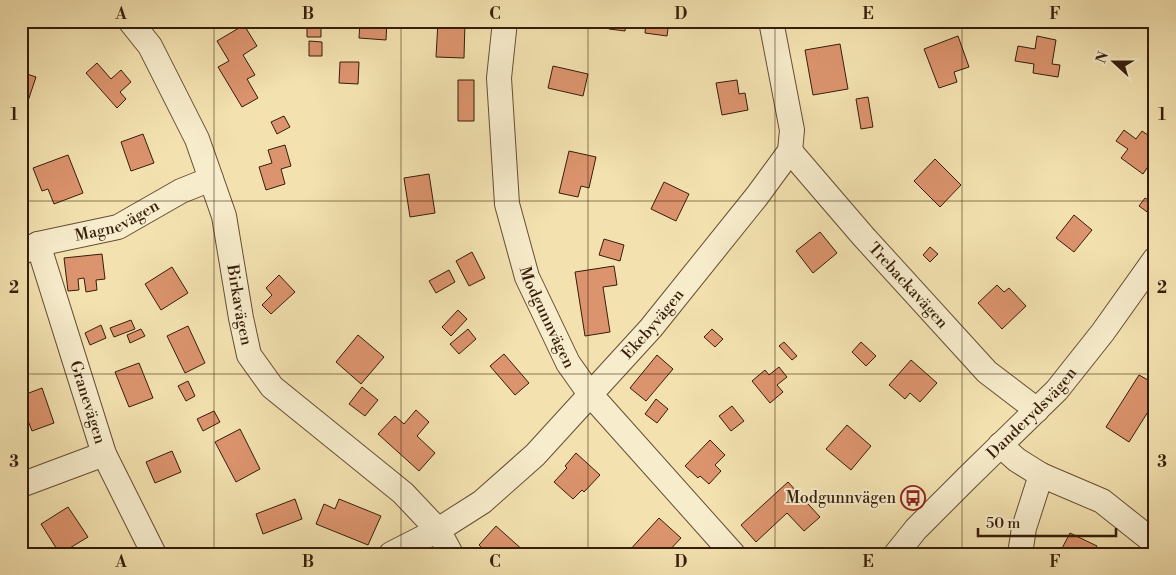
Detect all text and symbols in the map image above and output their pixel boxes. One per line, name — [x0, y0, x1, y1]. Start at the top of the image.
text: A — [114, 4, 127, 24]
text: B — [302, 4, 314, 24]
text: C — [489, 4, 501, 24]
text: D — [675, 4, 688, 24]
text: E — [862, 4, 874, 24]
text: F — [1049, 4, 1061, 24]
north arrow — [1088, 38, 1138, 88]
text: N — [1092, 49, 1113, 66]
text: 1 — [10, 105, 18, 125]
text: 1 — [1158, 105, 1166, 125]
street label: Magnevägen — [73, 195, 163, 246]
street label: Trebackavägen — [864, 238, 953, 333]
street label: Birkavägen — [222, 262, 257, 348]
street label: Modgunnvägen — [515, 264, 579, 372]
text: 2 — [9, 278, 19, 298]
text: 2 — [1157, 278, 1167, 298]
street label: Ekebyvägen — [618, 285, 689, 363]
street label: Granevägen — [65, 358, 110, 447]
street label: Danderydsvägen — [983, 363, 1081, 463]
text: 3 — [9, 452, 19, 472]
text: 3 — [1157, 452, 1167, 472]
bus stop icon: Modgunnvägen — [900, 485, 926, 511]
place label: Modgunnvägen — [786, 488, 896, 508]
scale bar — [978, 505, 1116, 537]
text: 50 m — [986, 514, 1020, 533]
text: A — [114, 552, 127, 572]
text: B — [302, 552, 314, 572]
text: C — [489, 552, 501, 572]
text: D — [675, 552, 688, 572]
text: E — [862, 552, 874, 572]
text: F — [1049, 552, 1061, 572]

